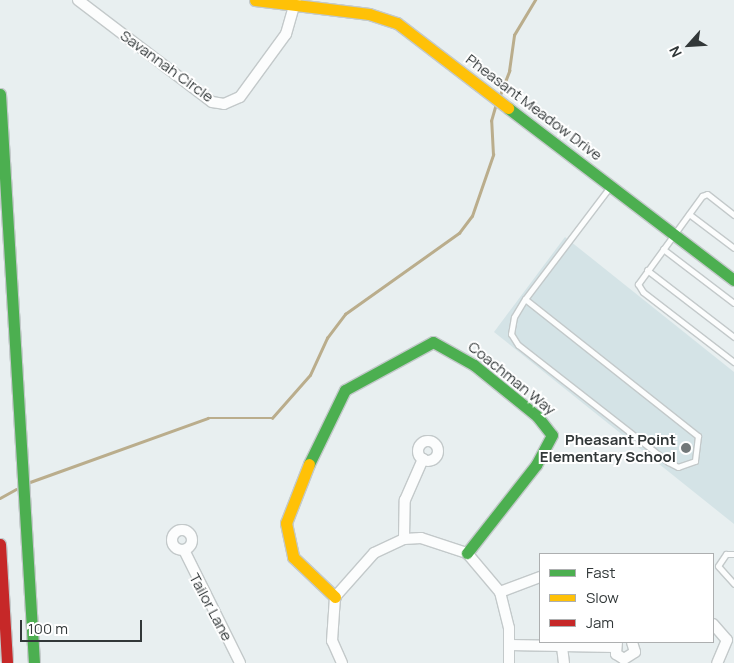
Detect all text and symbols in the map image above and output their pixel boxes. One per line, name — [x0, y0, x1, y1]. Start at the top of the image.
north arrow — [664, 20, 714, 70]
street label: Savannah Circle — [117, 26, 217, 106]
text: N — [664, 43, 686, 60]
street label: Pheasant Meadow Drive — [462, 50, 606, 164]
street label: Coachman Way — [465, 337, 559, 419]
place label: Pheasant Point Elementary School — [540, 430, 676, 465]
marker: Pheasant Point Elementary School — [680, 442, 692, 454]
legend — [539, 553, 714, 643]
text: Fast — [586, 562, 615, 583]
street label: Tailor Lane — [186, 570, 236, 644]
text: Slow — [586, 587, 619, 608]
scale bar — [22, 610, 145, 642]
text: Jam — [586, 612, 614, 633]
text: 100 m — [28, 618, 68, 639]

